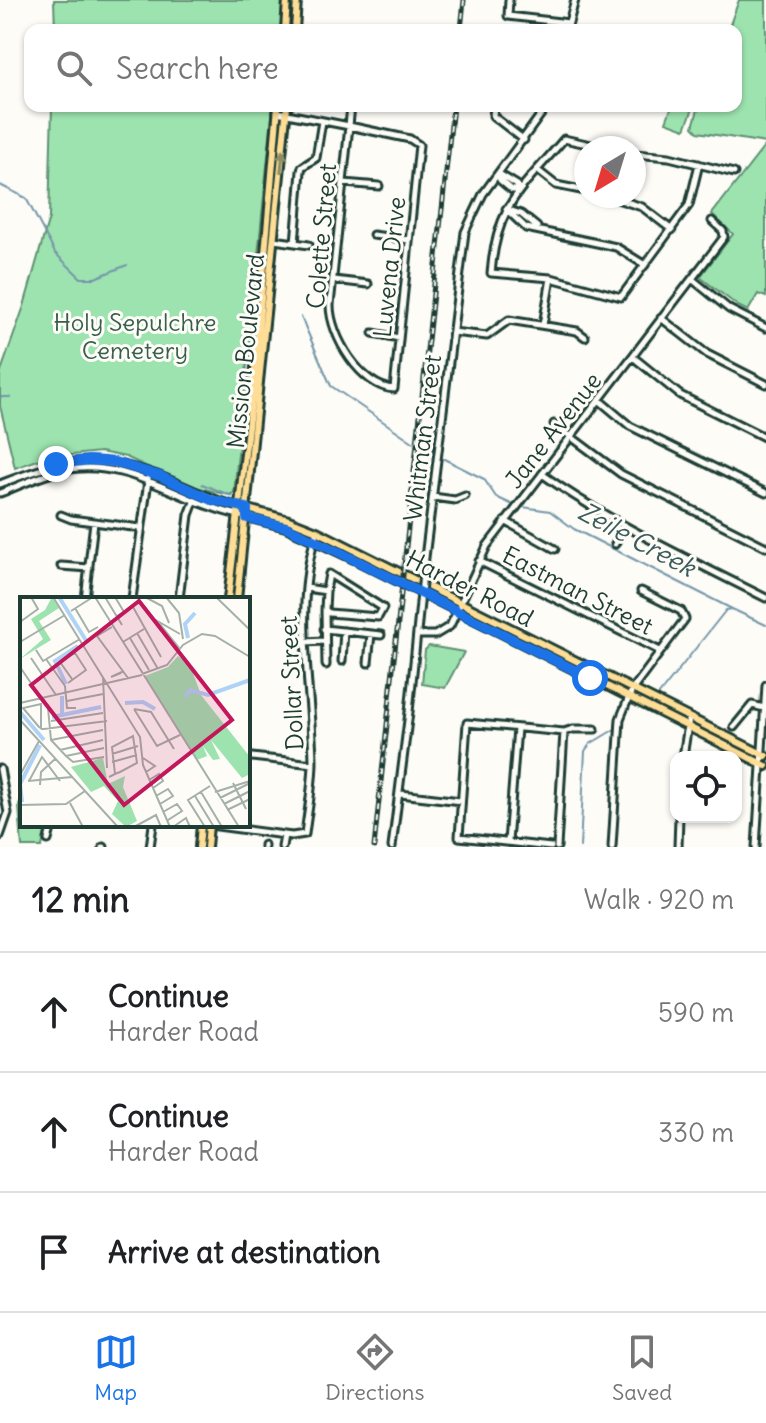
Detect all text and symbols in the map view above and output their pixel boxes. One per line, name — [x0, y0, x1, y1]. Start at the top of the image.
search box — [24, 24, 742, 112]
icon: search — [52, 46, 96, 90]
text: Search here — [116, 49, 279, 87]
north arrow — [574, 136, 646, 208]
one-way arrow — [275, 148, 288, 173]
street label: Colette Street — [300, 162, 342, 310]
street label: Luvena Drive — [367, 195, 411, 339]
street label: Mission Boulevard — [220, 252, 270, 450]
park label: Holy Sepulchre Cemetery — [54, 307, 216, 365]
street label: Whitman Street — [397, 353, 447, 523]
street label: Jane Avenue — [498, 366, 608, 494]
route end — [38, 446, 74, 482]
water label: Zeile Creek — [573, 494, 703, 584]
street label: Eastman Street — [498, 539, 658, 641]
street label: Harder Road — [401, 543, 539, 633]
inset map — [20, 597, 250, 827]
street label: Dollar Street — [273, 615, 309, 751]
route start — [572, 660, 608, 696]
map controls — [670, 751, 742, 823]
button: locate — [670, 751, 742, 823]
text: 12 min — [32, 878, 129, 921]
text: Walk · 920 m — [584, 883, 734, 916]
text: Continue — [108, 977, 229, 1015]
icon: ahead — [32, 990, 76, 1034]
text: 590 m — [658, 996, 734, 1029]
text: Harder Road — [108, 1015, 259, 1048]
text: Continue — [108, 1097, 229, 1135]
icon: ahead — [32, 1110, 76, 1154]
text: 330 m — [658, 1116, 734, 1149]
text: Harder Road — [108, 1135, 259, 1168]
icon: arrive — [32, 1230, 76, 1274]
text: Arrive at destination — [108, 1233, 380, 1271]
tab: Map — [94, 1330, 138, 1406]
tab: Directions — [325, 1330, 425, 1406]
tab: Saved — [612, 1330, 672, 1406]

